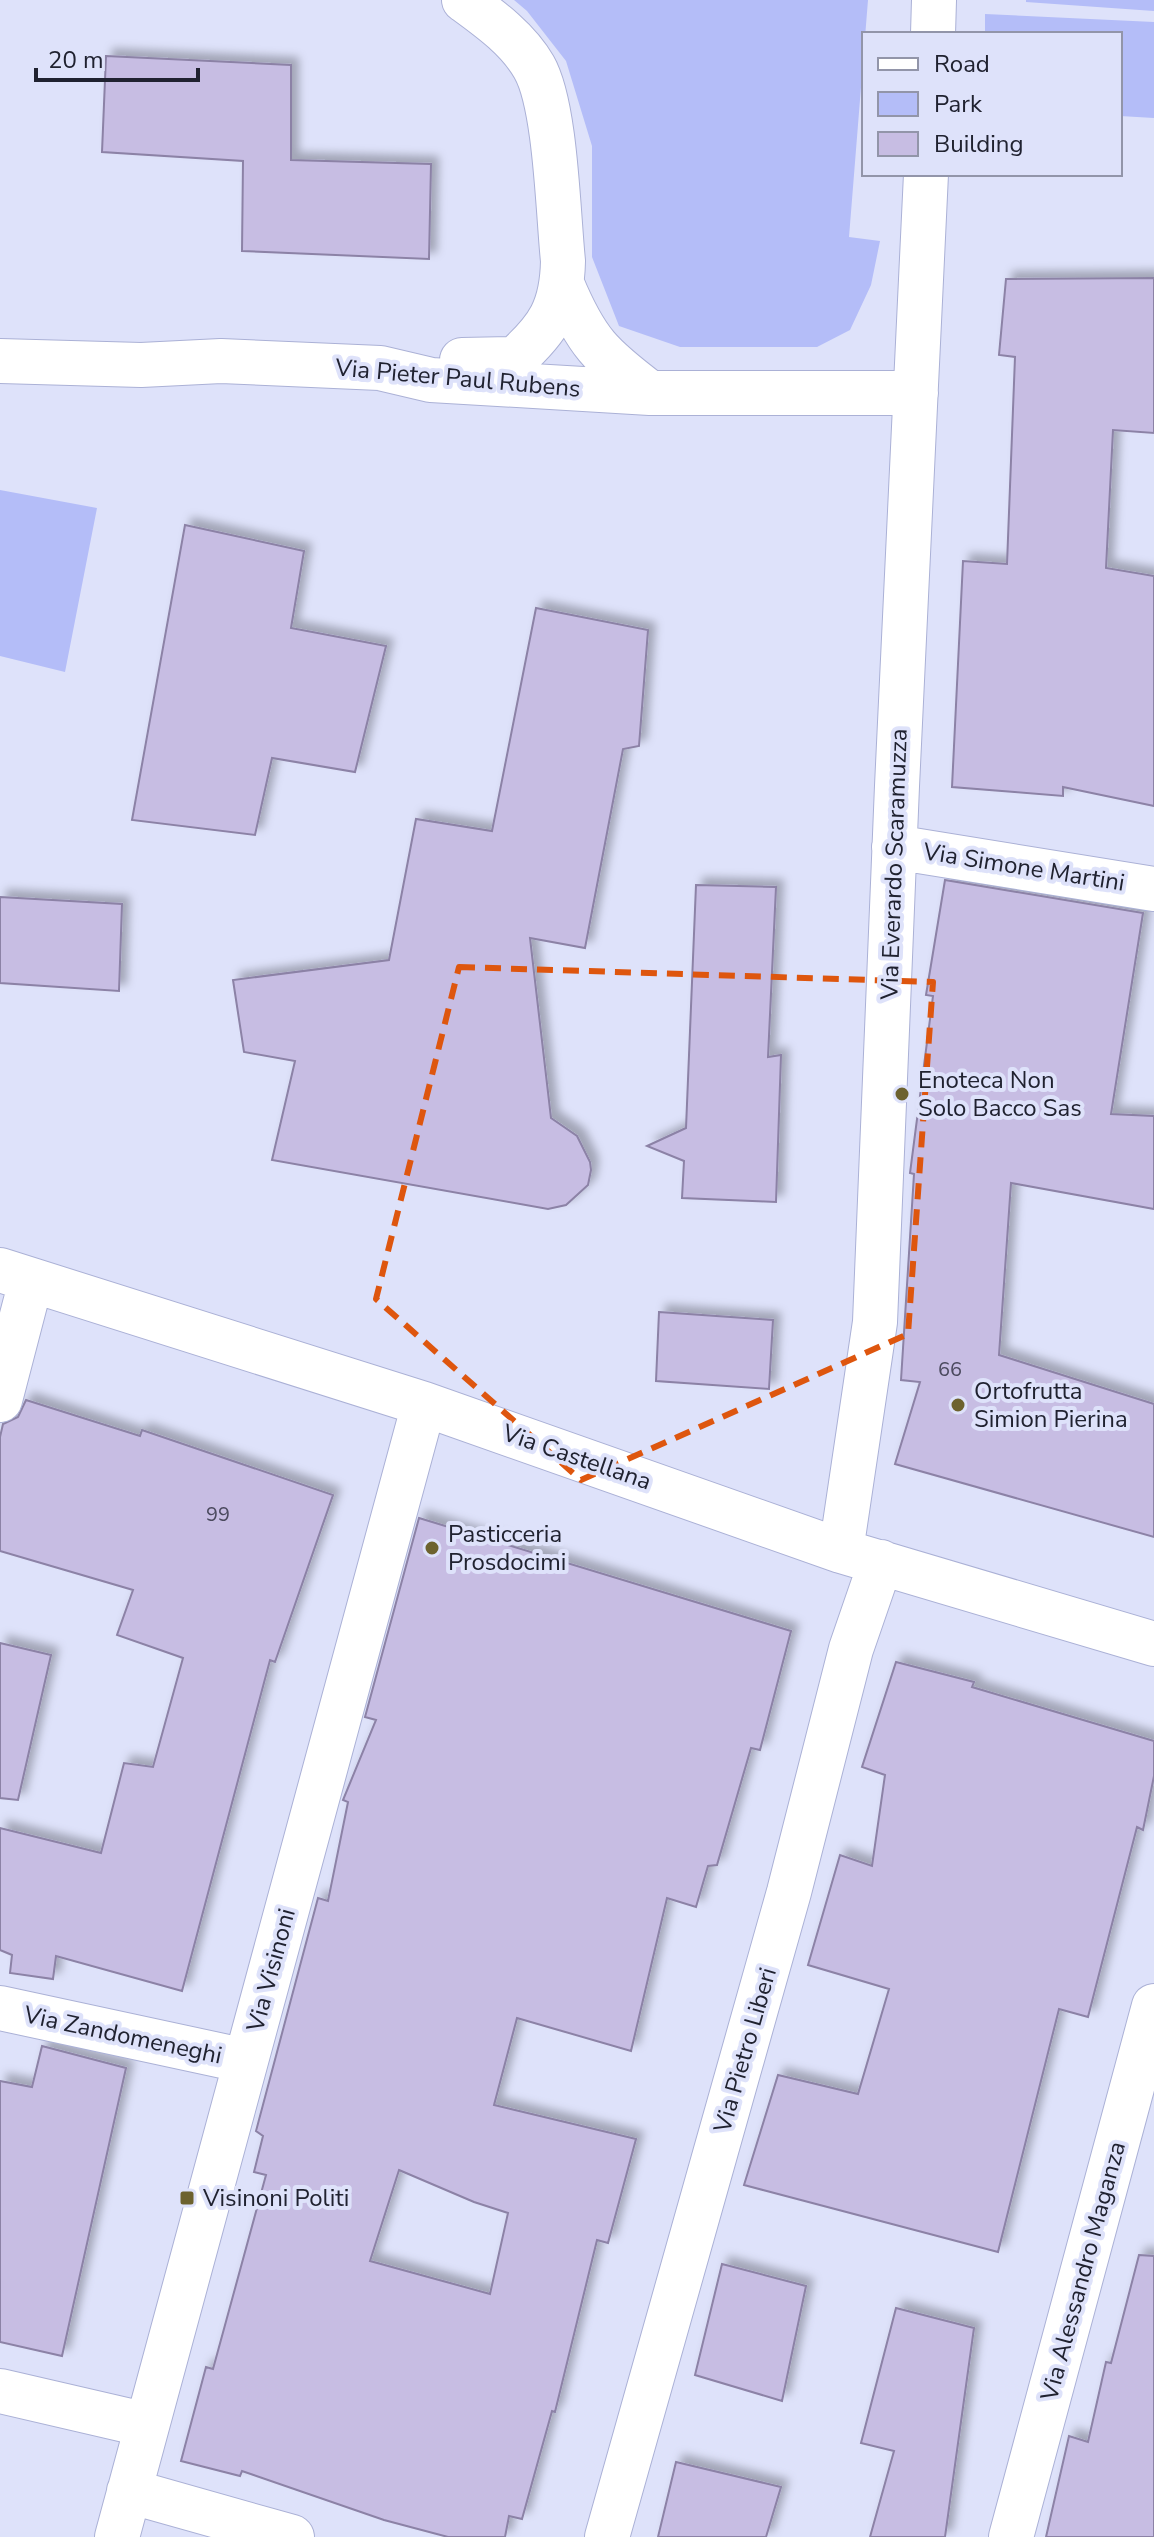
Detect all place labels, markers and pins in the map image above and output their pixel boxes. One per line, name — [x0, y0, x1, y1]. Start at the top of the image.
place label: Enoteca Non Solo Bacco Sas — [918, 1064, 1082, 1124]
marker: Enoteca Non Solo Bacco Sas — [893, 1085, 911, 1103]
place label: Ortofrutta Simion Pierina — [974, 1375, 1128, 1435]
marker: Ortofrutta Simion Pierina — [949, 1396, 967, 1414]
place label: Pasticceria Prosdocimi — [448, 1518, 566, 1578]
marker: Pasticceria Prosdocimi — [423, 1539, 441, 1557]
place label: Visinoni Politi — [202, 2182, 349, 2214]
marker: Visinoni Politi — [178, 2189, 196, 2207]

